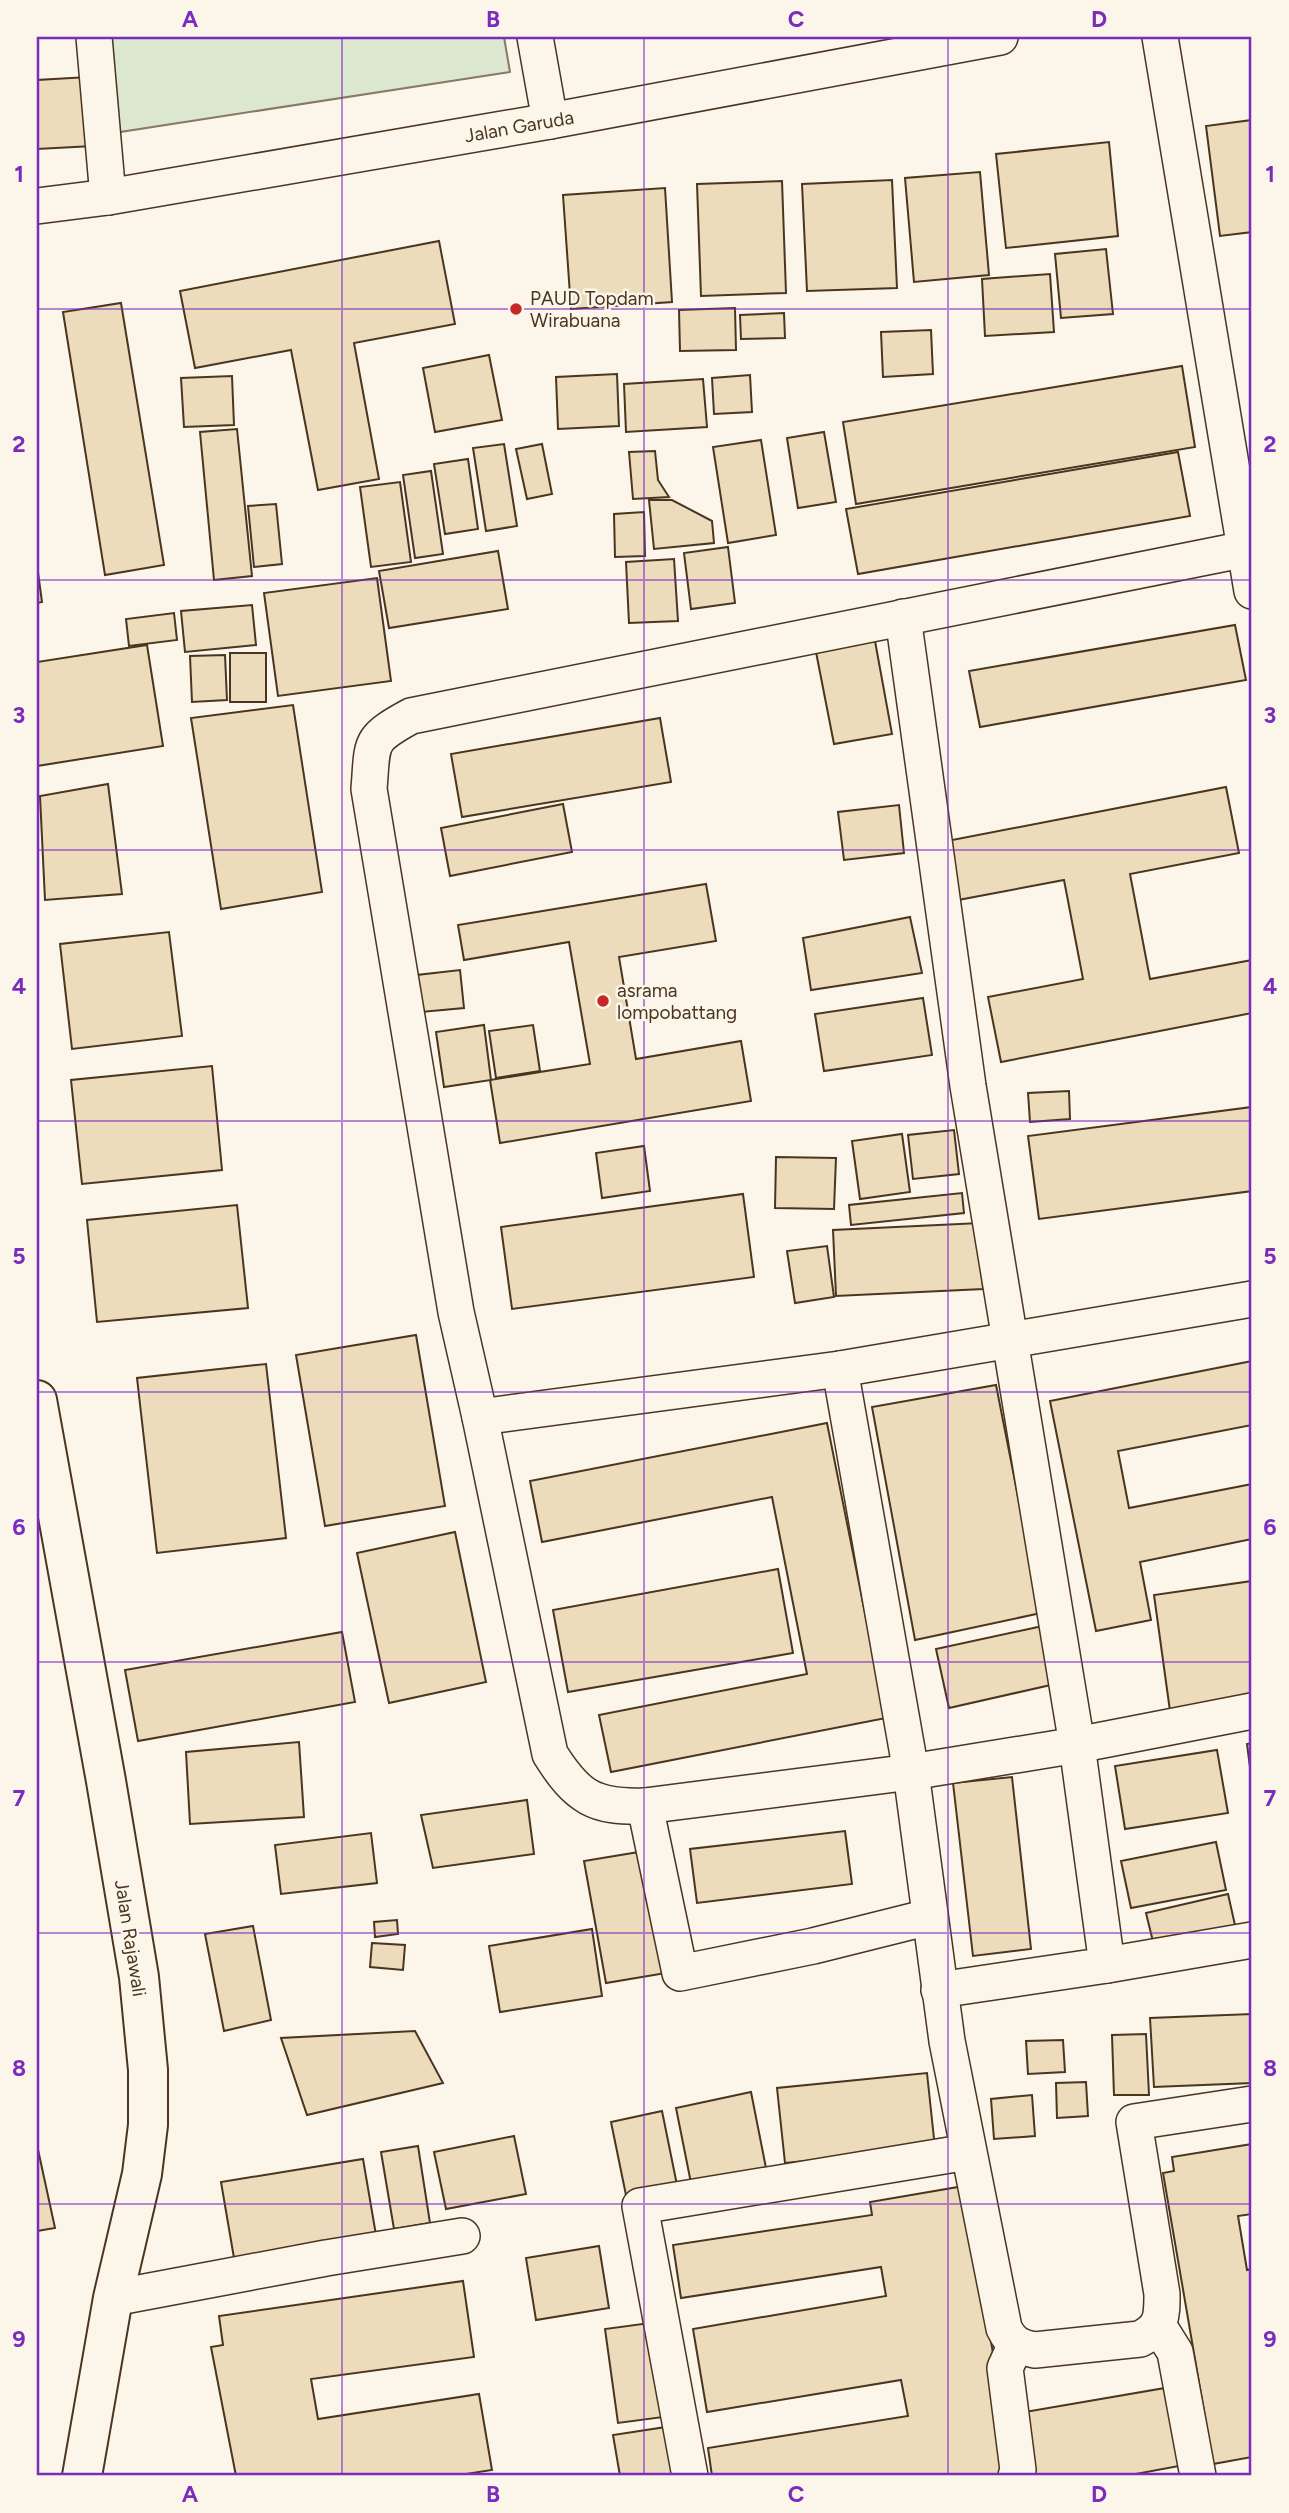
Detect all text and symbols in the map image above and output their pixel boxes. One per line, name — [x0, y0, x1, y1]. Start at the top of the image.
text: A — [182, 5, 199, 33]
text: B — [486, 5, 500, 33]
text: C — [788, 5, 805, 33]
text: D — [1091, 5, 1107, 33]
street label: Jalan Garuda — [463, 106, 576, 147]
text: 1 — [14, 160, 24, 188]
text: 1 — [1265, 160, 1275, 188]
place label: PAUD Topdam Wirabuana — [530, 287, 654, 332]
marker: PAUD Topdam Wirabuana — [508, 301, 524, 317]
text: 2 — [12, 430, 26, 458]
text: 2 — [1263, 430, 1277, 458]
text: 3 — [13, 701, 25, 729]
text: 3 — [1264, 701, 1276, 729]
text: 4 — [12, 972, 26, 1000]
text: 4 — [1263, 972, 1277, 1000]
place label: asrama lompobattang — [617, 979, 737, 1024]
marker: asrama lompobattang — [595, 993, 611, 1009]
text: 5 — [12, 1242, 26, 1270]
text: 5 — [1263, 1242, 1277, 1270]
text: 6 — [12, 1513, 26, 1541]
text: 6 — [1263, 1513, 1277, 1541]
text: 7 — [13, 1784, 26, 1812]
text: 7 — [1264, 1784, 1277, 1812]
street label: Jalan Rajawali — [110, 1878, 151, 1998]
text: 8 — [12, 2054, 26, 2082]
text: 8 — [1263, 2054, 1277, 2082]
text: 9 — [12, 2325, 26, 2353]
text: 9 — [1263, 2325, 1277, 2353]
text: A — [182, 2480, 199, 2508]
text: B — [486, 2480, 500, 2508]
text: C — [788, 2480, 805, 2508]
text: D — [1091, 2480, 1107, 2508]

